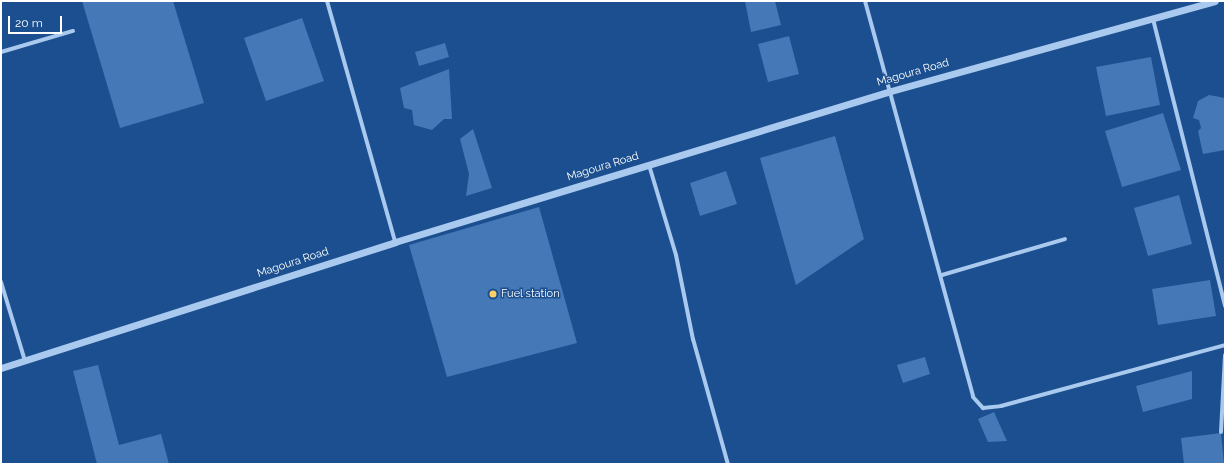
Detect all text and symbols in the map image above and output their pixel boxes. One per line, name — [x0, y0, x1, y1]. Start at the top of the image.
scale bar — [10, 8, 64, 34]
text: 20 m — [15, 16, 43, 30]
street label: Magoura Road — [875, 56, 951, 90]
street label: Magoura Road — [565, 150, 641, 184]
street label: Magoura Road — [256, 245, 330, 281]
place label: Fuel station — [501, 287, 560, 301]
marker: Fuel station — [488, 289, 498, 299]

